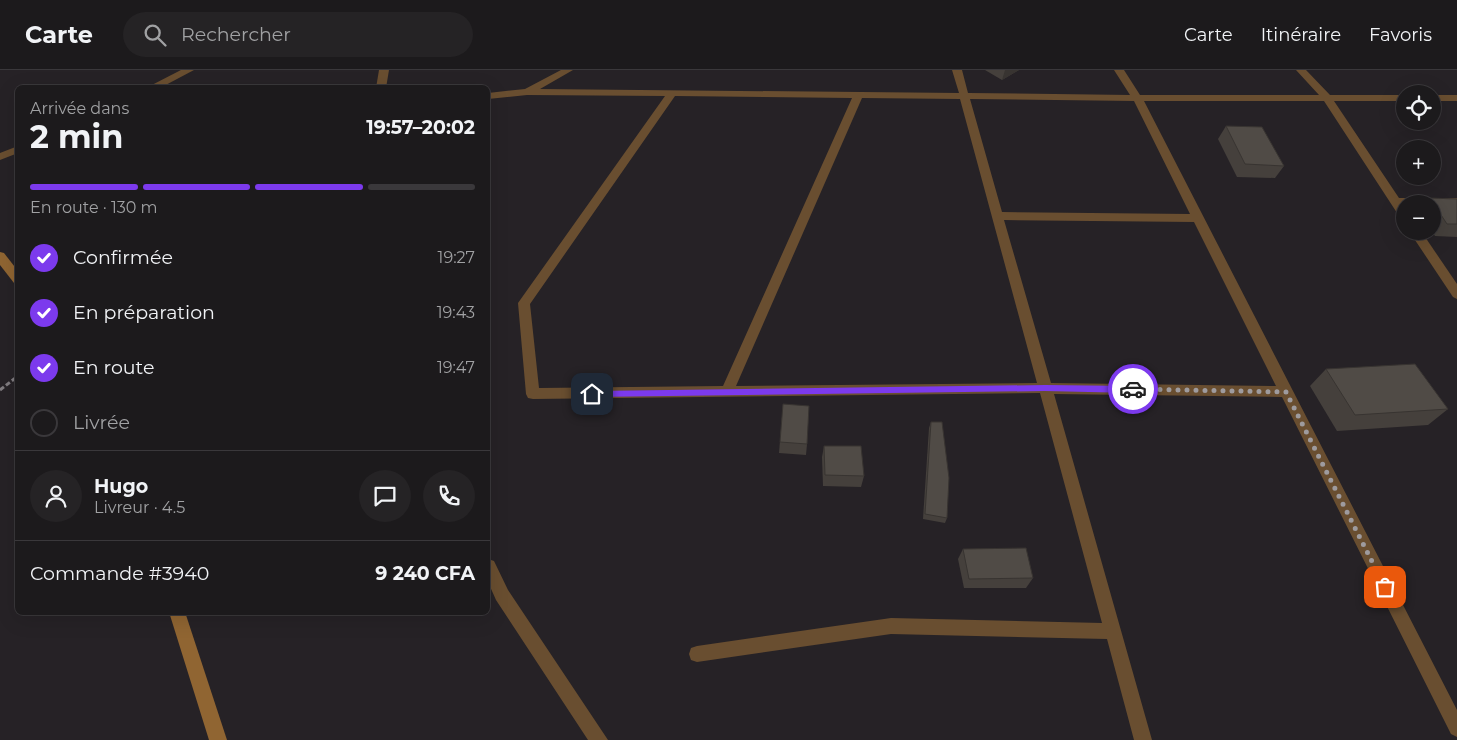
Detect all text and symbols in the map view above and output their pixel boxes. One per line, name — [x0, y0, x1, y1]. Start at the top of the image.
search box — [123, 12, 473, 57]
text: Carte — [25, 20, 93, 49]
icon: search — [141, 21, 169, 49]
text: Rechercher — [181, 23, 291, 46]
text: Carte — [1184, 24, 1233, 46]
text: Itinéraire — [1261, 24, 1341, 46]
text: Favoris — [1369, 24, 1432, 46]
map controls — [1396, 85, 1441, 240]
button: locate — [1396, 85, 1441, 130]
text: Arrivée dans — [30, 99, 129, 118]
text: 19:57–20:02 — [366, 116, 475, 139]
text: 2 min — [30, 117, 123, 156]
button: + — [1396, 140, 1441, 185]
button: − — [1396, 195, 1441, 240]
text: En route · 130 m — [30, 198, 158, 217]
icon: check — [30, 244, 58, 272]
text: Confirmée — [73, 246, 173, 269]
text: 19:27 — [438, 248, 475, 267]
icon: check — [30, 299, 58, 327]
text: En préparation — [73, 301, 215, 324]
text: 19:43 — [437, 303, 475, 322]
icon: check — [30, 354, 58, 382]
text: En route — [73, 356, 154, 379]
text: 19:47 — [437, 358, 475, 377]
courier — [1108, 364, 1158, 414]
pin — [571, 373, 613, 415]
icon: car — [1119, 375, 1147, 403]
icon: home — [578, 380, 606, 408]
text: Livrée — [73, 411, 130, 434]
button: person — [30, 470, 82, 522]
button: chat — [359, 470, 411, 522]
button: phone — [423, 470, 475, 522]
text: Hugo — [94, 475, 148, 498]
text: Livreur · 4.5 — [94, 498, 185, 517]
text: Commande #3940 — [30, 562, 209, 585]
text: 9 240 CFA — [375, 562, 475, 585]
pin — [1364, 566, 1406, 608]
icon: bag — [1371, 573, 1399, 601]

